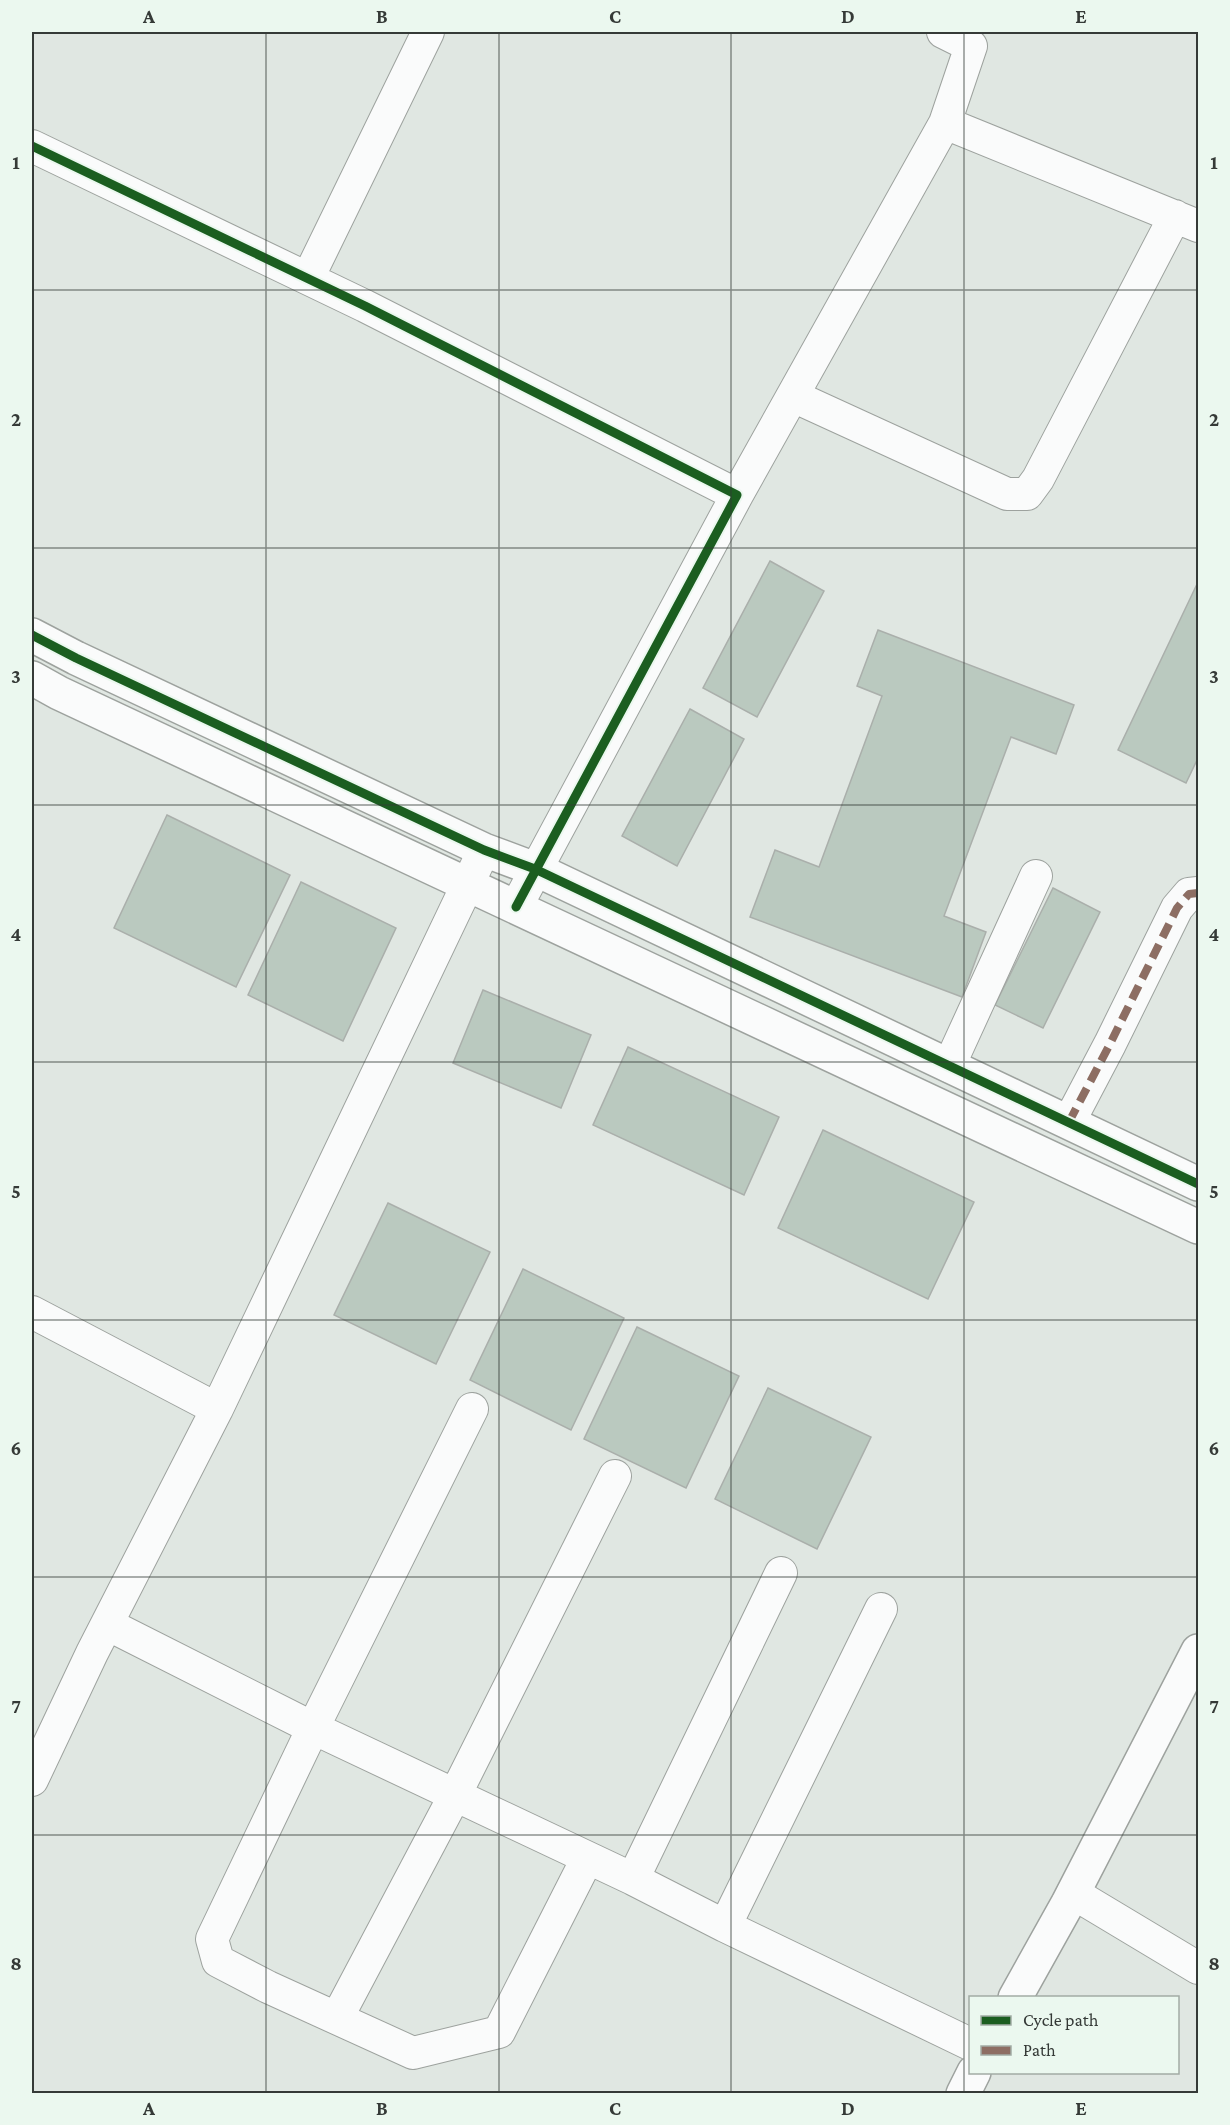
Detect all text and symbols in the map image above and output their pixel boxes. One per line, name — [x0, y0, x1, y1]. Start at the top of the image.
text: A — [142, 5, 156, 27]
text: B — [376, 5, 388, 27]
text: C — [609, 5, 621, 27]
text: D — [841, 5, 855, 27]
text: E — [1075, 5, 1087, 27]
text: 1 — [12, 151, 20, 173]
text: 1 — [1210, 151, 1218, 173]
text: 2 — [11, 408, 21, 430]
text: 2 — [1209, 408, 1219, 430]
text: 3 — [11, 665, 21, 687]
text: 3 — [1209, 665, 1219, 687]
text: 4 — [11, 923, 22, 945]
text: 4 — [1209, 923, 1220, 945]
text: 5 — [11, 1180, 21, 1202]
text: 5 — [1209, 1180, 1219, 1202]
text: 6 — [11, 1437, 21, 1459]
text: 6 — [1209, 1437, 1219, 1459]
text: 7 — [11, 1695, 21, 1717]
text: 7 — [1209, 1695, 1219, 1717]
text: 8 — [10, 1952, 22, 1974]
text: 8 — [1208, 1952, 1220, 1974]
legend — [969, 1996, 1179, 2074]
text: Cycle path — [1023, 2010, 1099, 2030]
text: Path — [1023, 2040, 1056, 2060]
text: A — [142, 2097, 156, 2119]
text: B — [376, 2097, 388, 2119]
text: C — [609, 2097, 621, 2119]
text: D — [841, 2097, 855, 2119]
text: E — [1075, 2097, 1087, 2119]

